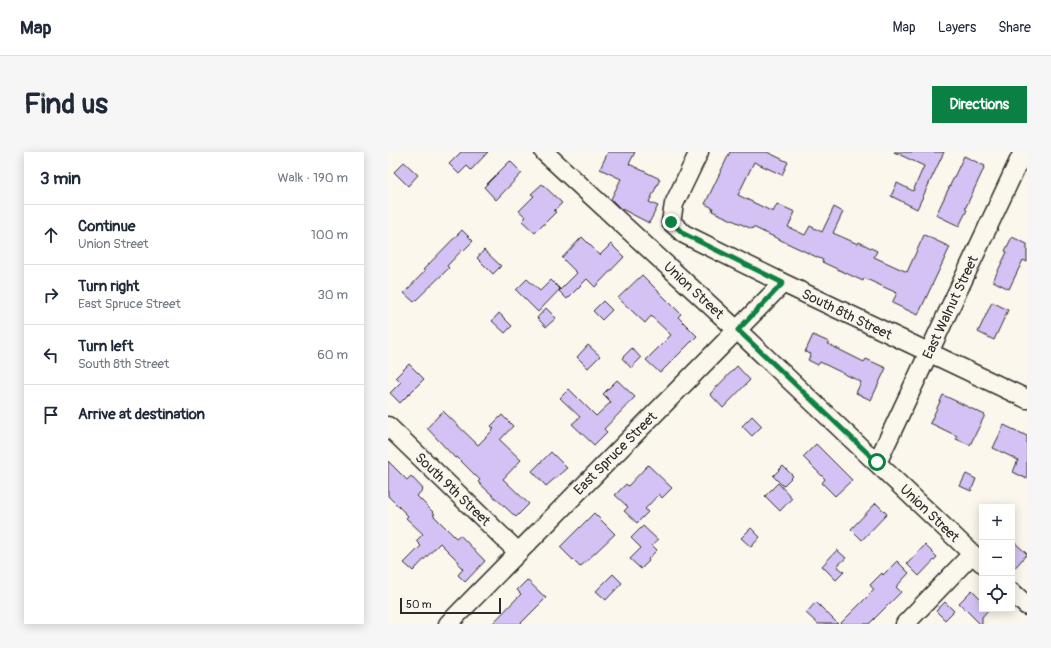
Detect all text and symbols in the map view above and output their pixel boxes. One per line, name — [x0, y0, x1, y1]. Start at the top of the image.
text: Map — [20, 16, 51, 40]
text: Map — [893, 19, 916, 36]
text: Layers — [938, 19, 976, 36]
text: Share — [998, 19, 1031, 36]
button: Directions — [932, 86, 1027, 123]
text: Find us — [24, 87, 108, 122]
text: 3 min — [40, 168, 81, 189]
text: Walk · 190 m — [277, 170, 348, 186]
route end — [662, 213, 680, 231]
text: Continue — [78, 217, 136, 236]
icon: ahead — [40, 224, 62, 246]
text: 100 m — [311, 227, 348, 243]
text: Union Street — [78, 236, 149, 252]
street label: East Walnut Street — [919, 252, 982, 362]
street label: Union Street — [660, 258, 728, 323]
text: Turn right — [78, 277, 139, 296]
icon: right — [40, 284, 62, 306]
street label: South 8th Street — [799, 285, 895, 344]
text: 30 m — [318, 287, 348, 303]
text: East Spruce Street — [78, 296, 181, 312]
text: Turn left — [78, 337, 134, 356]
icon: left — [40, 344, 62, 366]
text: 60 m — [317, 347, 348, 363]
text: South 8th Street — [78, 356, 169, 372]
icon: arrive — [40, 404, 62, 426]
text: Arrive at destination — [78, 405, 205, 424]
street label: East Spruce Street — [570, 408, 661, 498]
street label: South 9th Street — [411, 449, 494, 530]
route start — [868, 453, 886, 471]
street label: Union Street — [896, 481, 963, 546]
map controls — [979, 504, 1015, 612]
button: + — [979, 504, 1015, 540]
button: − — [979, 540, 1015, 576]
button: locate — [979, 576, 1015, 612]
scale bar — [400, 596, 501, 615]
text: 50 m — [406, 598, 432, 611]

